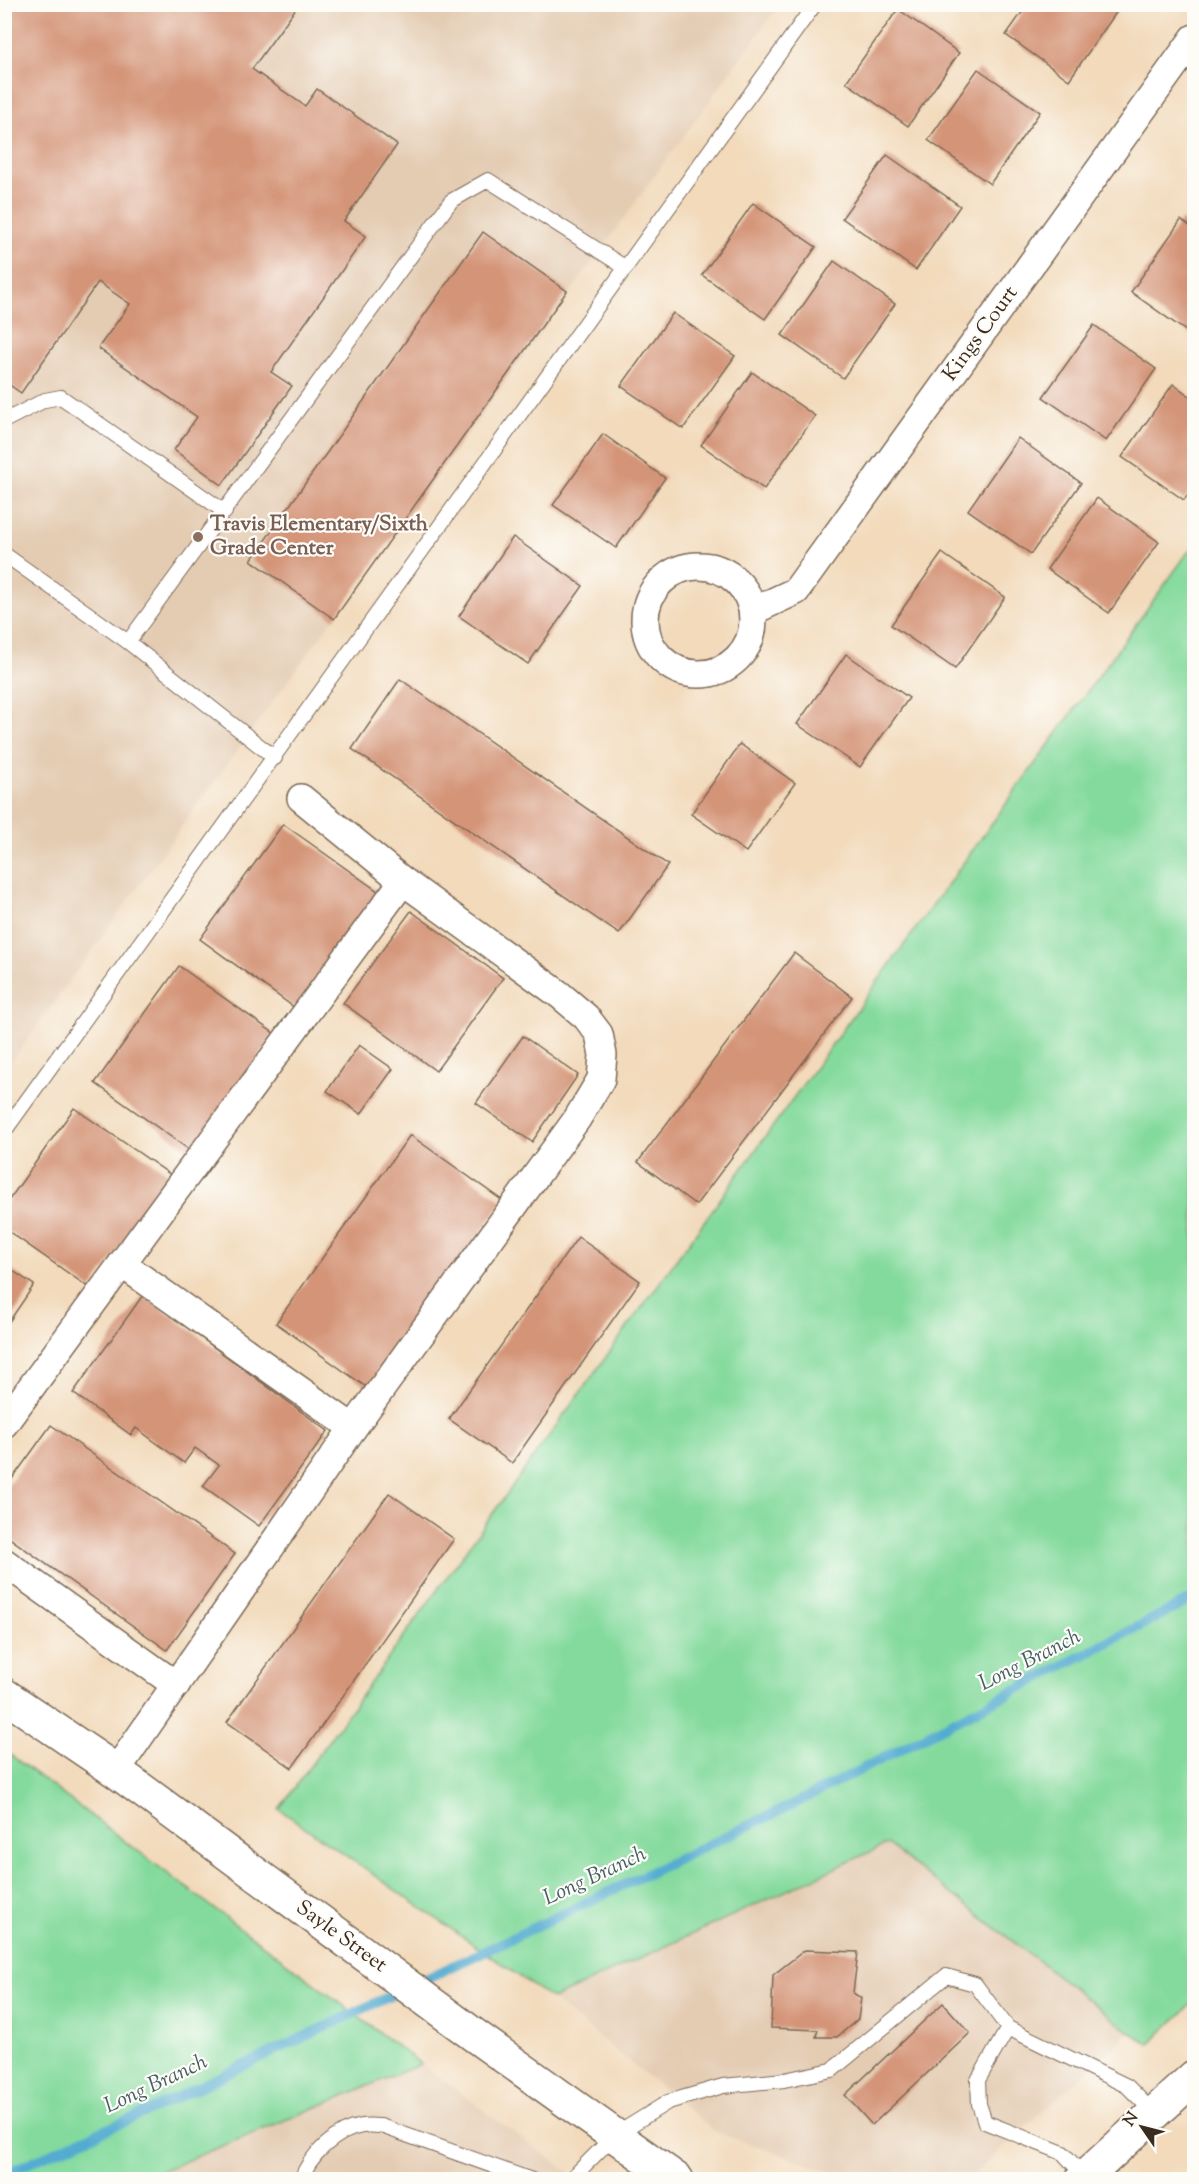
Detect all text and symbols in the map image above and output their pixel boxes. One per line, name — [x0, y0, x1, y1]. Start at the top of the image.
street label: Kings Court — [936, 280, 1026, 388]
place label: Travis Elementary/Sixth Grade Center — [210, 510, 429, 564]
marker: Travis Elementary/Sixth Grade Center — [191, 530, 205, 544]
water label: Long Branch — [973, 1621, 1087, 1700]
water label: Long Branch — [538, 1839, 652, 1915]
street label: Sayle Street — [289, 1894, 393, 1980]
water label: Long Branch — [99, 2047, 213, 2123]
north arrow — [1112, 2097, 1172, 2157]
text: N — [1119, 2108, 1145, 2132]

